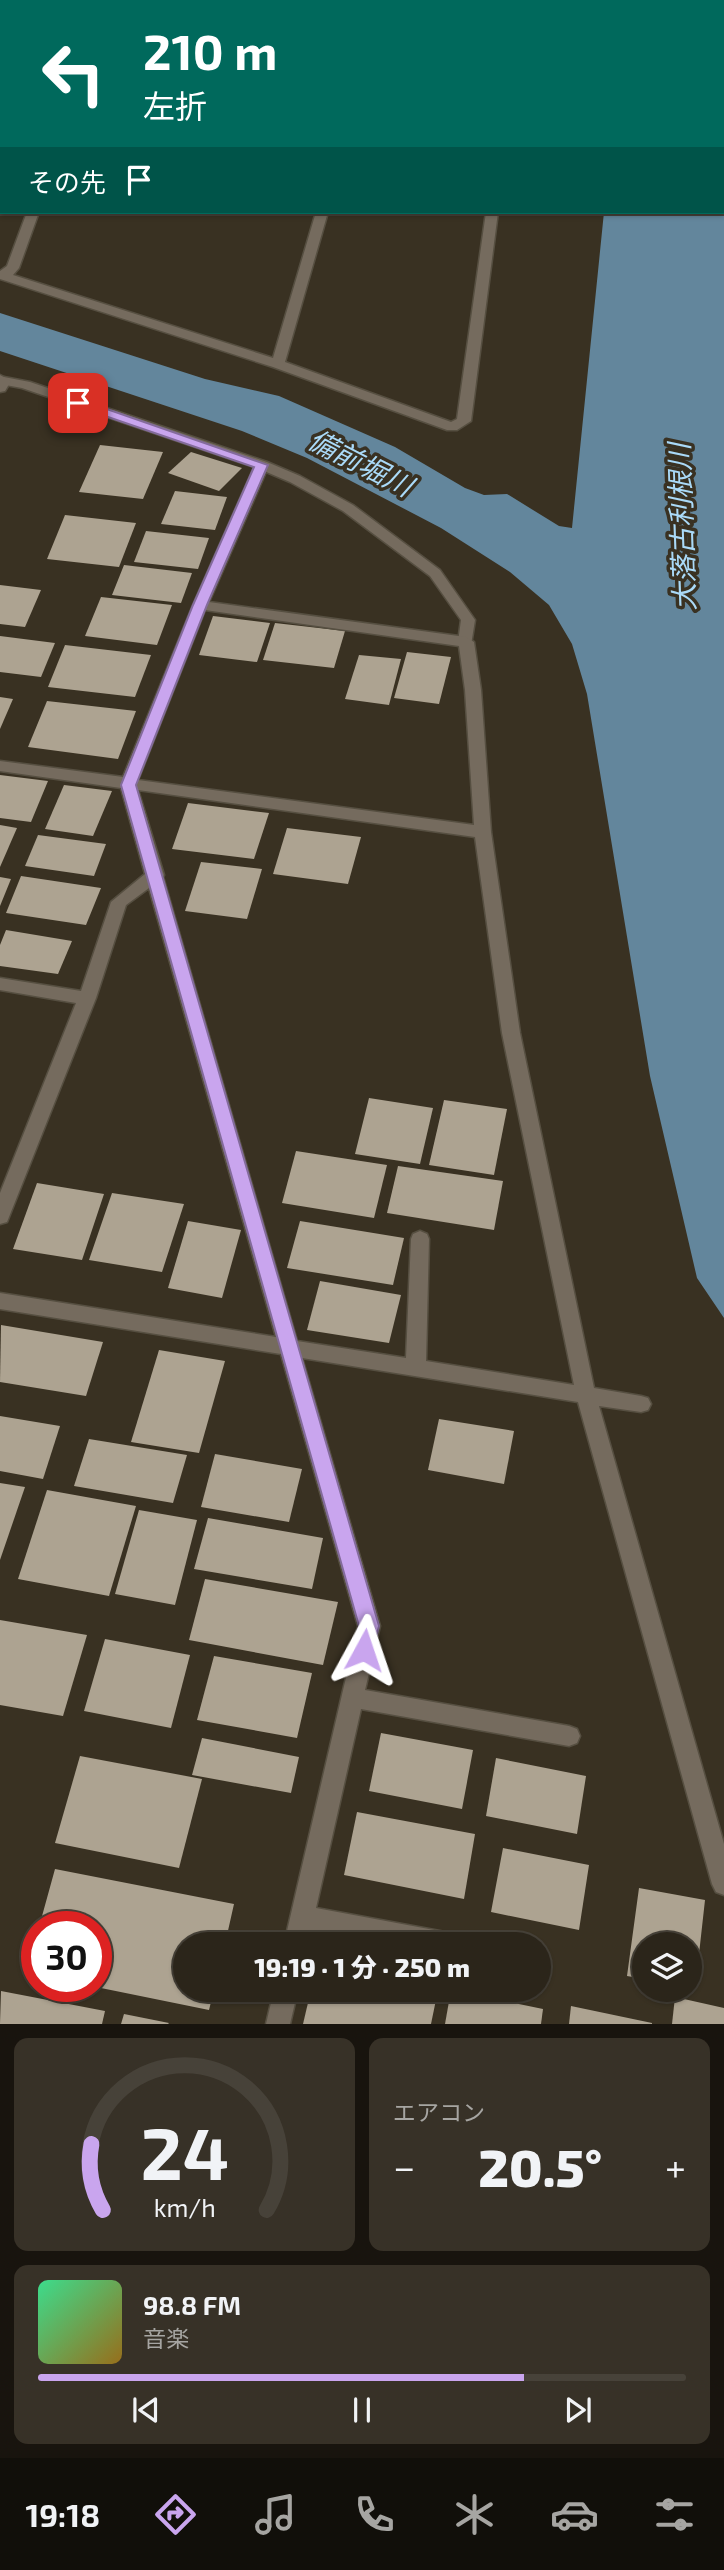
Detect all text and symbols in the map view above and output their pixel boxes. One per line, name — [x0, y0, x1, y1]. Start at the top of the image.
text: 210 m — [143, 21, 277, 80]
icon: left — [28, 28, 119, 119]
text: 左折 — [143, 86, 207, 124]
icon: arrive — [120, 161, 158, 199]
text: その先 — [28, 166, 106, 197]
pin — [48, 373, 108, 433]
icon: arrive — [59, 384, 97, 422]
water label: 備前堀川 — [303, 421, 421, 504]
water label: 大落古利根川 — [661, 439, 701, 612]
position arrow — [327, 1613, 401, 1687]
speed limit sign: 30 — [21, 1911, 112, 2002]
map controls — [632, 1932, 702, 2002]
button: layers — [632, 1932, 702, 2002]
text: 19:19 · 1 分 · 250 m — [254, 1951, 470, 1982]
text: エアコン — [393, 2098, 485, 2126]
text: 24 — [140, 2108, 229, 2196]
text: 20.5° — [478, 2135, 602, 2197]
text: − — [393, 2143, 415, 2189]
text: + — [665, 2143, 686, 2189]
text: km/h — [153, 2192, 216, 2222]
text: 98.8 FM — [143, 2289, 241, 2320]
text: 音楽 — [143, 2324, 189, 2352]
icon: previous — [127, 2391, 165, 2429]
icon: pause — [343, 2391, 381, 2429]
icon: next — [559, 2391, 597, 2429]
icon: directions — [151, 2490, 200, 2539]
icon: music — [251, 2490, 300, 2539]
icon: phone — [350, 2490, 399, 2539]
icon: climate — [450, 2490, 499, 2539]
icon: car — [550, 2490, 599, 2539]
icon: filters — [650, 2490, 699, 2539]
text: 19:18 — [25, 2495, 100, 2533]

